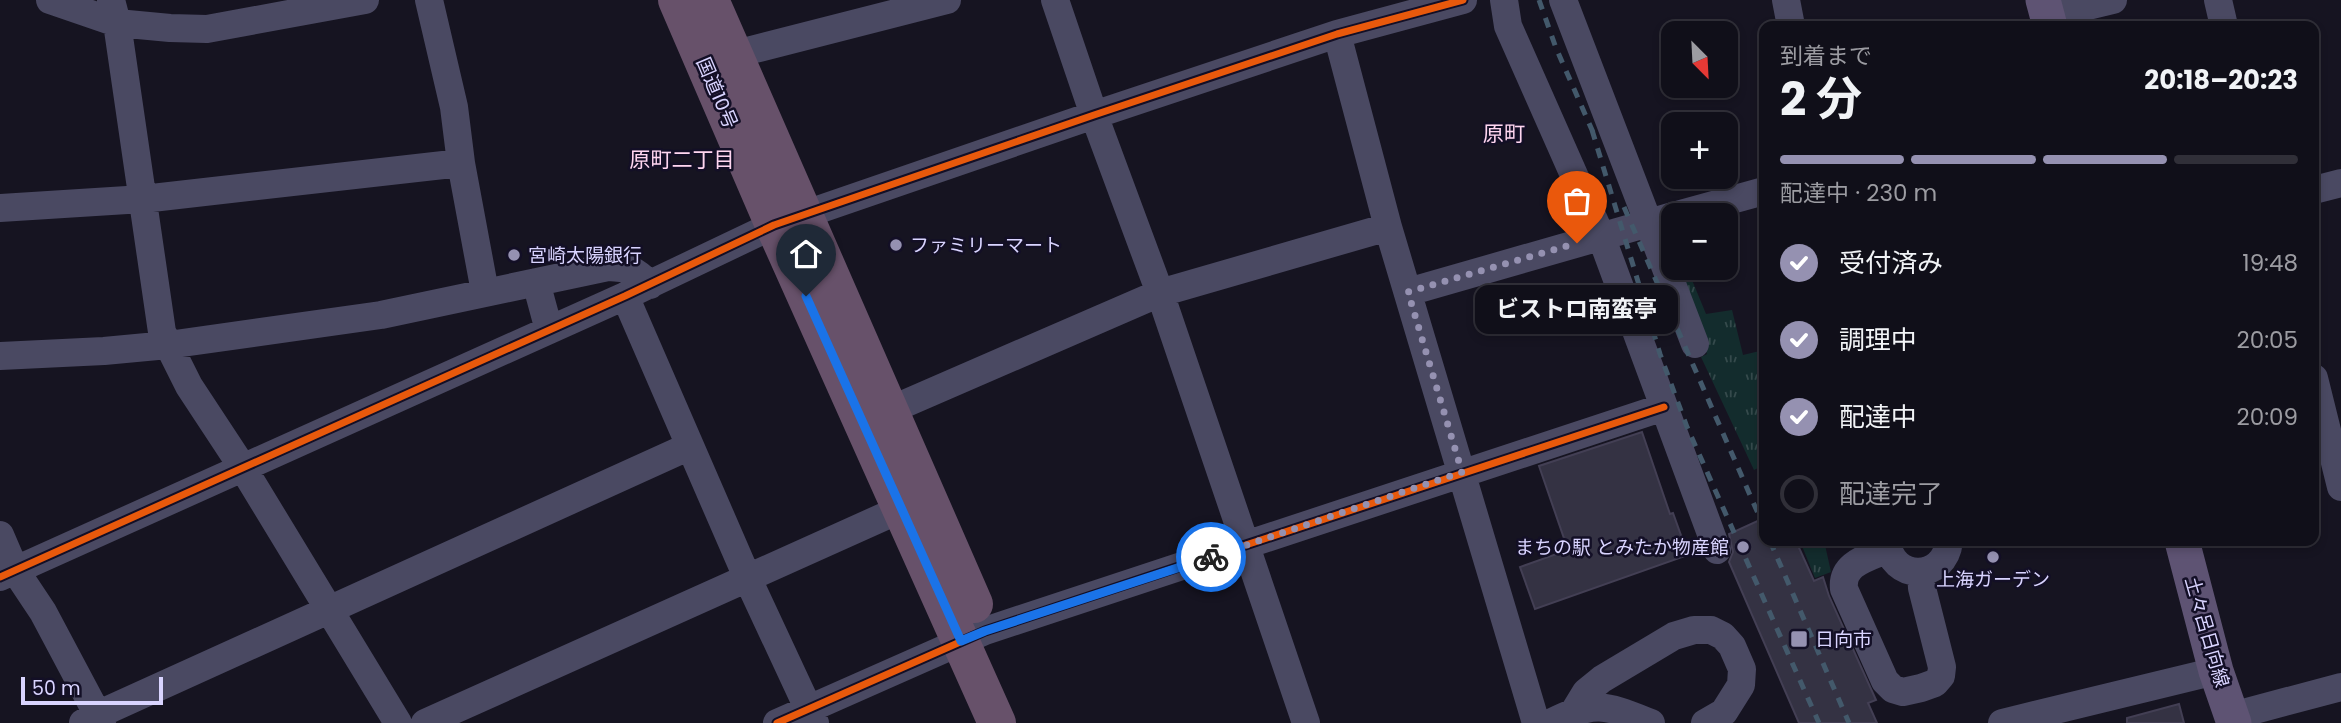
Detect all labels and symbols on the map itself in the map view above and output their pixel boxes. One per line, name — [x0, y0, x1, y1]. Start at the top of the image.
north arrow — [1661, 21, 1738, 98]
street label: 国道10号 — [690, 53, 744, 133]
district label: 原町 — [1483, 119, 1525, 148]
district label: 原町二丁目 — [630, 145, 735, 174]
pin — [1547, 171, 1607, 243]
pin — [776, 224, 836, 296]
place label: ファミリーマート — [910, 232, 1062, 259]
marker: ファミリーマート — [888, 237, 904, 253]
place label: 宮崎太陽銀行 — [528, 242, 642, 269]
marker: 宮崎太陽銀行 — [506, 247, 522, 263]
callout: ビストロ南蛮亭 — [1476, 285, 1678, 334]
courier — [1176, 522, 1246, 592]
place label: まちの駅 とみたか物産館 — [1515, 534, 1729, 561]
marker: まちの駅 とみたか物産館 — [1735, 539, 1751, 555]
marker: 上海ガーデン — [1985, 549, 2001, 565]
place label: 上海ガーデン — [1936, 566, 2050, 593]
street label: 土々呂日向線 — [2178, 573, 2236, 691]
place label: 日向市 — [1815, 626, 1872, 653]
marker: 日向市 — [1789, 629, 1809, 649]
scale bar — [21, 674, 163, 706]

